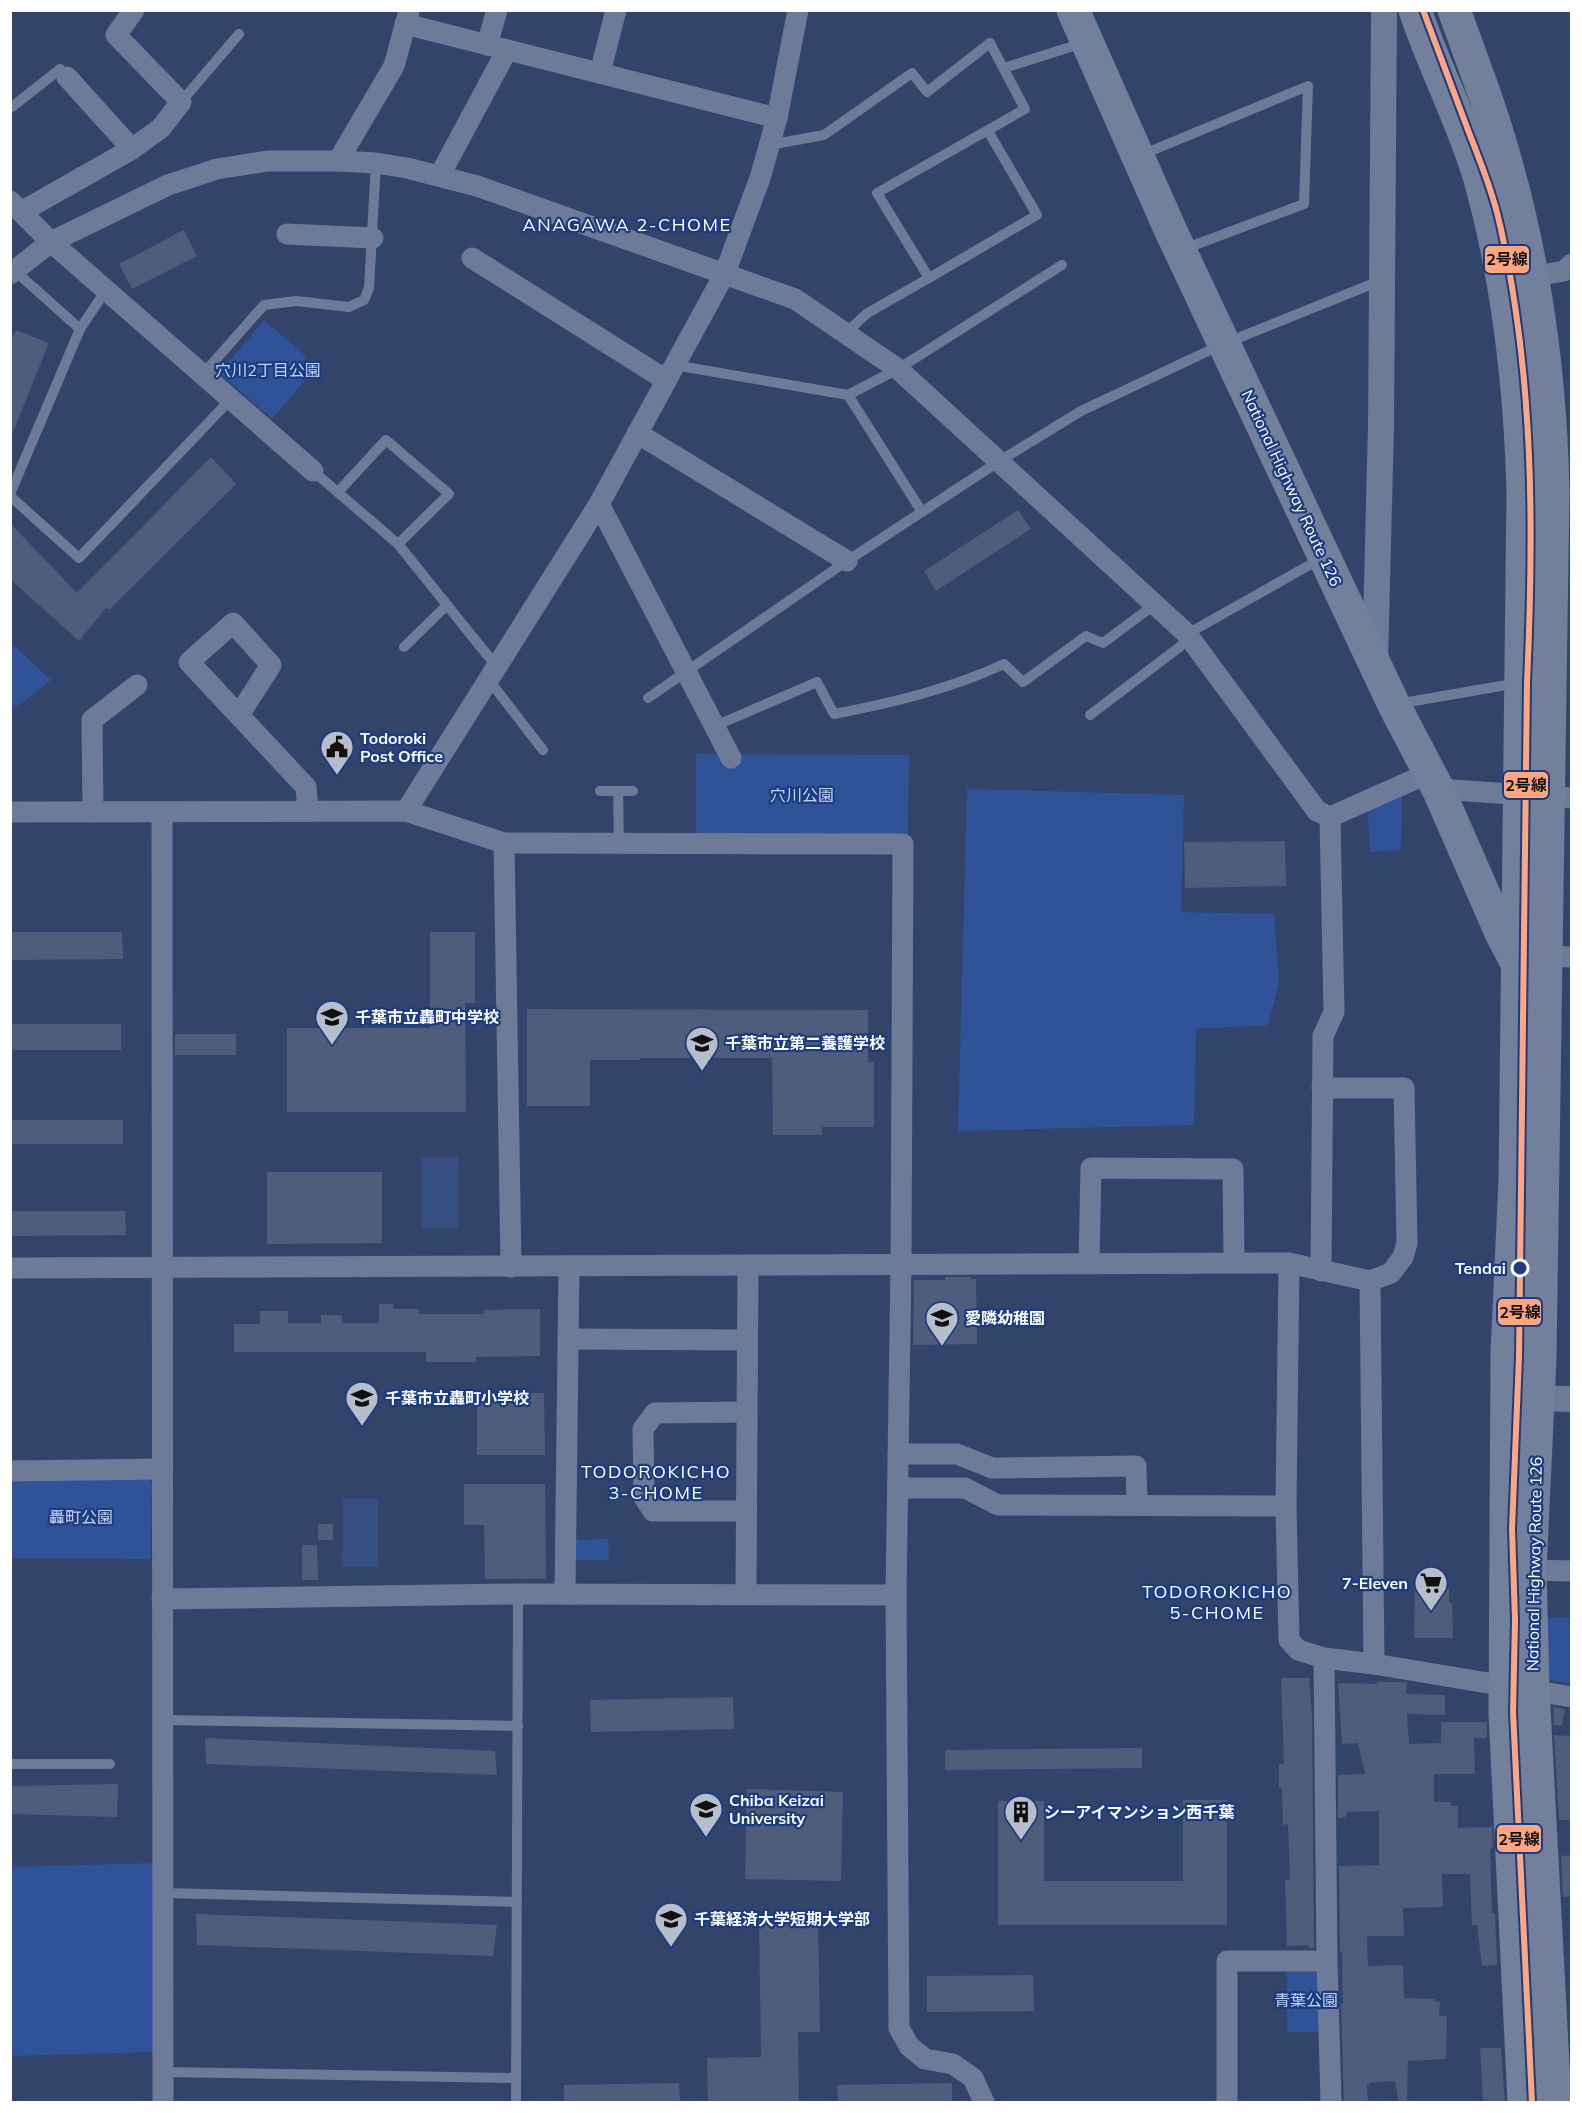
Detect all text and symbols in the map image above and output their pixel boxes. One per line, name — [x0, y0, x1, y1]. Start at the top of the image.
district label: ANAGAWA 2-CHOME — [522, 213, 732, 236]
line badge: 2号線 — [1484, 245, 1530, 274]
text: 2号線 — [1486, 249, 1528, 269]
park label: 穴川2丁目公園 — [215, 360, 321, 380]
street label: National Highway Route 126 — [1238, 387, 1346, 589]
place label: Todoroki Post Office — [360, 728, 443, 766]
public building icon: Todoroki Post Office — [319, 729, 355, 776]
line badge: 2号線 — [1503, 771, 1549, 799]
text: 2号線 — [1505, 775, 1547, 795]
park label: 穴川公園 — [770, 785, 834, 805]
school or university icon: 千葉市立轟町中学校 — [314, 999, 350, 1046]
place label: 千葉市立轟町中学校 — [355, 1007, 499, 1027]
school or university icon: 千葉市立第二養護学校 — [684, 1025, 720, 1072]
place label: 千葉市立第二養護学校 — [725, 1033, 885, 1053]
place label: Tendai — [1455, 1258, 1506, 1278]
marker: Tendai — [1511, 1259, 1529, 1277]
line badge: 2号線 — [1497, 1298, 1542, 1326]
school or university icon: 愛隣幼稚園 — [924, 1300, 960, 1347]
text: 2号線 — [1499, 1302, 1541, 1322]
place label: 愛隣幼稚園 — [965, 1308, 1045, 1328]
school or university icon: 千葉市立轟町小学校 — [344, 1380, 380, 1427]
place label: 千葉市立轟町小学校 — [385, 1388, 529, 1408]
street label: National Highway Route 126 — [1522, 1457, 1546, 1671]
district label: TODOROKICHO 3-CHOME — [581, 1460, 731, 1504]
park label: 轟町公園 — [49, 1507, 113, 1527]
supermarket icon: 7-Eleven — [1413, 1565, 1449, 1612]
place label: 7-Eleven — [1342, 1573, 1408, 1593]
district label: TODOROKICHO 5-CHOME — [1142, 1580, 1292, 1624]
place label: Chiba Keizai University — [729, 1790, 824, 1828]
school or university icon: Chiba Keizai University — [688, 1791, 724, 1838]
building icon: シーアイマンション西千葉 — [1003, 1794, 1039, 1841]
place label: シーアイマンション西千葉 — [1044, 1802, 1235, 1822]
line badge: 2号線 — [1496, 1824, 1542, 1853]
text: 2号線 — [1498, 1829, 1540, 1849]
school or university icon: 千葉経済大学短期大学部 — [653, 1901, 689, 1948]
place label: 千葉経済大学短期大学部 — [694, 1909, 870, 1929]
park label: 青葉公園 — [1274, 1990, 1338, 2010]

